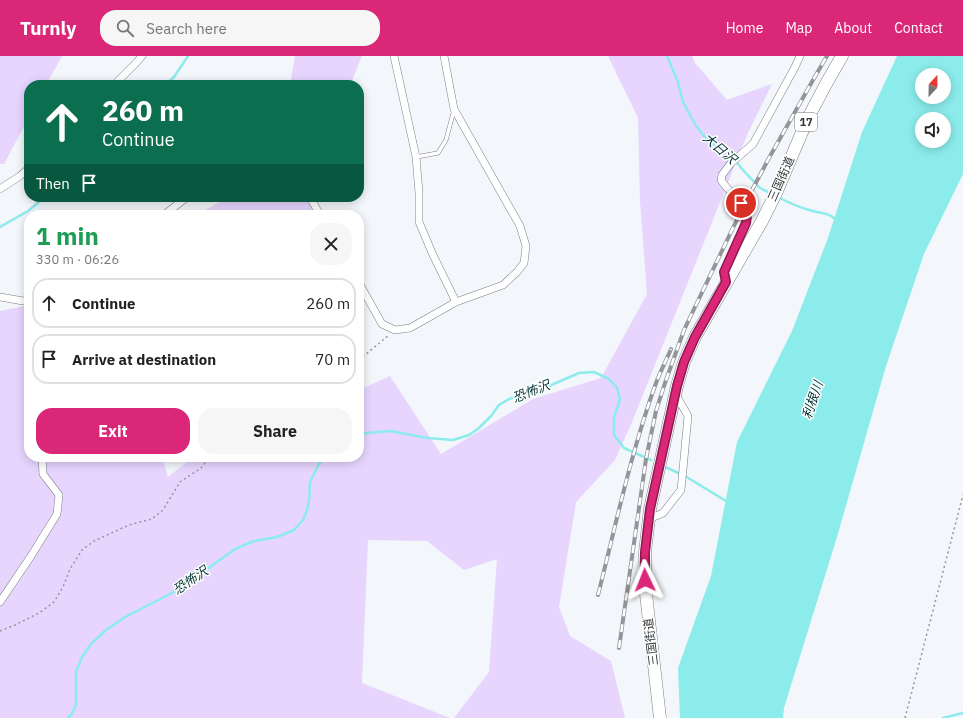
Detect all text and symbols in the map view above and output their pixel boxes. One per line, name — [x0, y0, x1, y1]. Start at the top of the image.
search box — [100, 10, 380, 46]
text: Turnly — [20, 16, 76, 40]
icon: search — [114, 17, 136, 39]
text: Search here — [146, 19, 227, 38]
text: Home — [726, 19, 763, 37]
text: Map — [785, 19, 812, 37]
text: About — [834, 19, 872, 37]
text: Contact — [894, 19, 943, 37]
north arrow — [915, 68, 951, 104]
map controls — [915, 68, 951, 148]
text: 260 m — [102, 92, 184, 129]
icon: ahead — [36, 96, 88, 148]
button: sound — [915, 112, 951, 148]
road number: 17 — [795, 113, 817, 131]
text: Continue — [102, 128, 175, 151]
water label: 大日沢 — [699, 129, 741, 169]
street label: 三国街道 — [764, 154, 797, 204]
icon: arrive — [78, 172, 100, 194]
text: Then — [36, 174, 70, 193]
pin — [724, 186, 758, 220]
icon: arrive — [730, 192, 752, 214]
text: 1 min — [36, 220, 99, 252]
button: close — [310, 223, 352, 265]
text: 330 m · 06:26 — [36, 251, 119, 268]
icon: ahead — [38, 292, 60, 314]
text: Continue — [72, 294, 136, 313]
text: 260 m — [306, 294, 350, 313]
icon: arrive — [38, 348, 60, 370]
text: Arrive at destination — [72, 350, 216, 369]
text: 70 m — [315, 350, 350, 369]
water label: 恐怖沢 — [510, 376, 554, 406]
water label: 利根川 — [798, 377, 828, 421]
button: Exit — [36, 408, 190, 454]
button: Share — [198, 408, 352, 454]
position arrow — [624, 559, 666, 601]
water label: 恐怖沢 — [169, 561, 213, 598]
street label: 三国街道 — [640, 617, 661, 667]

